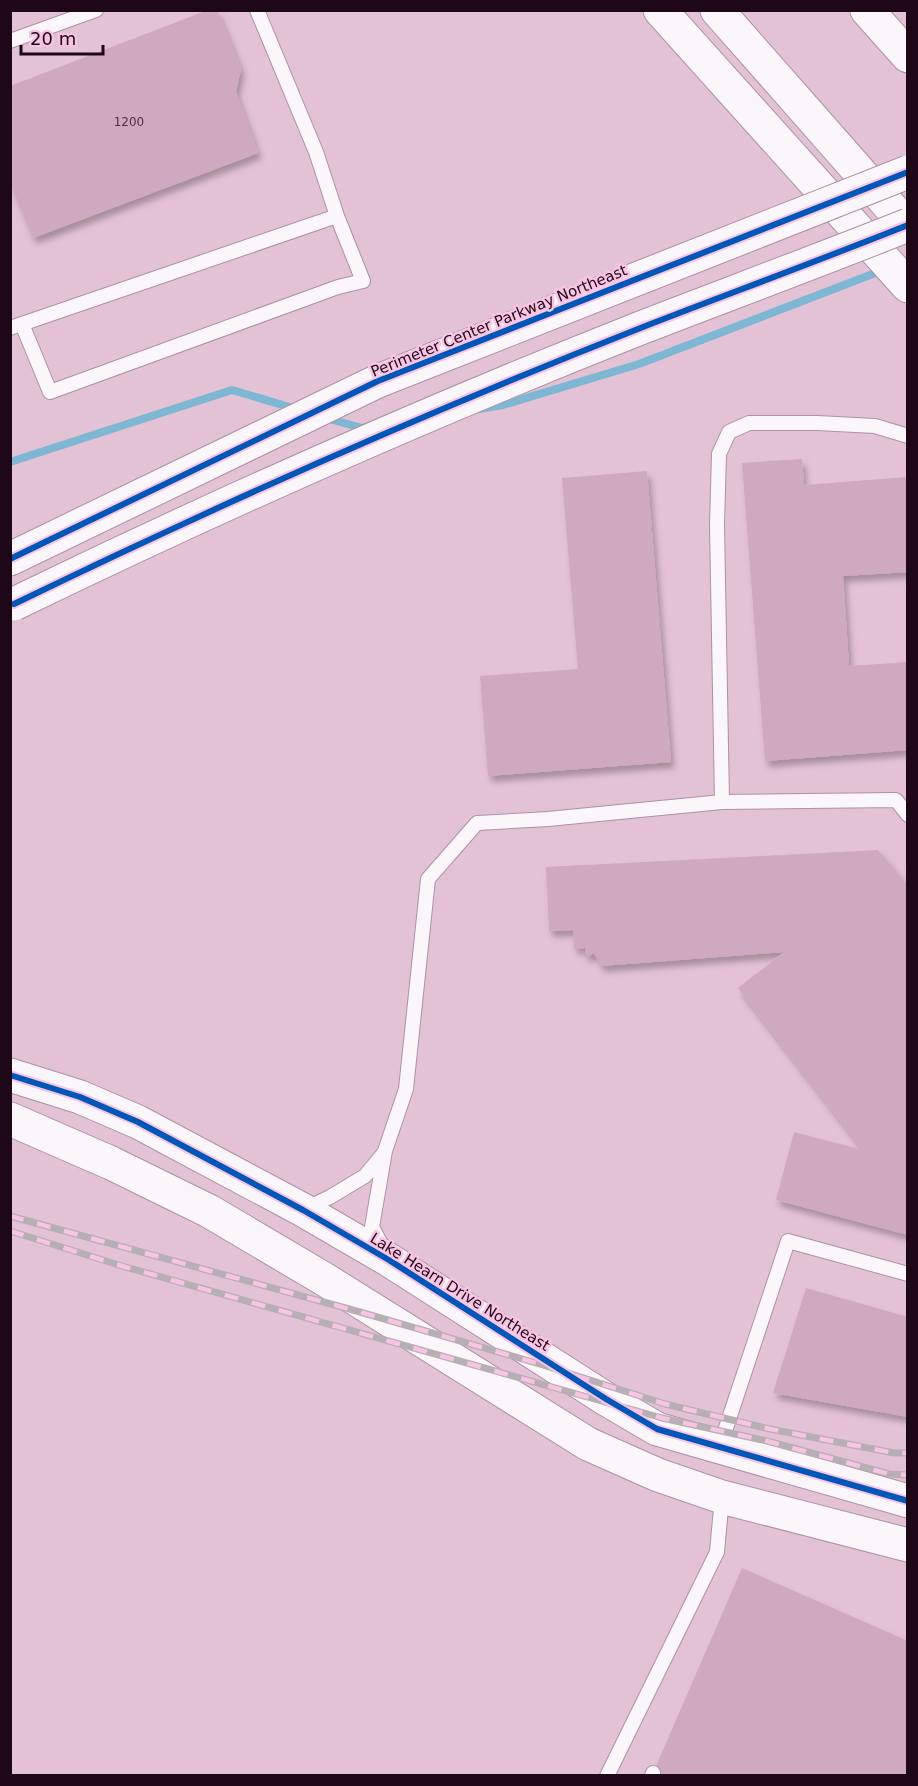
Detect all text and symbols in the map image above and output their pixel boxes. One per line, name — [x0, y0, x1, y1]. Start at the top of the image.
scale bar — [21, 18, 104, 56]
text: 20 m — [30, 28, 76, 49]
house number: 1200 — [114, 115, 144, 129]
street label: Perimeter Center Parkway Northeast — [368, 261, 630, 381]
street label: Lake Hearn Drive Northeast — [367, 1229, 553, 1355]

